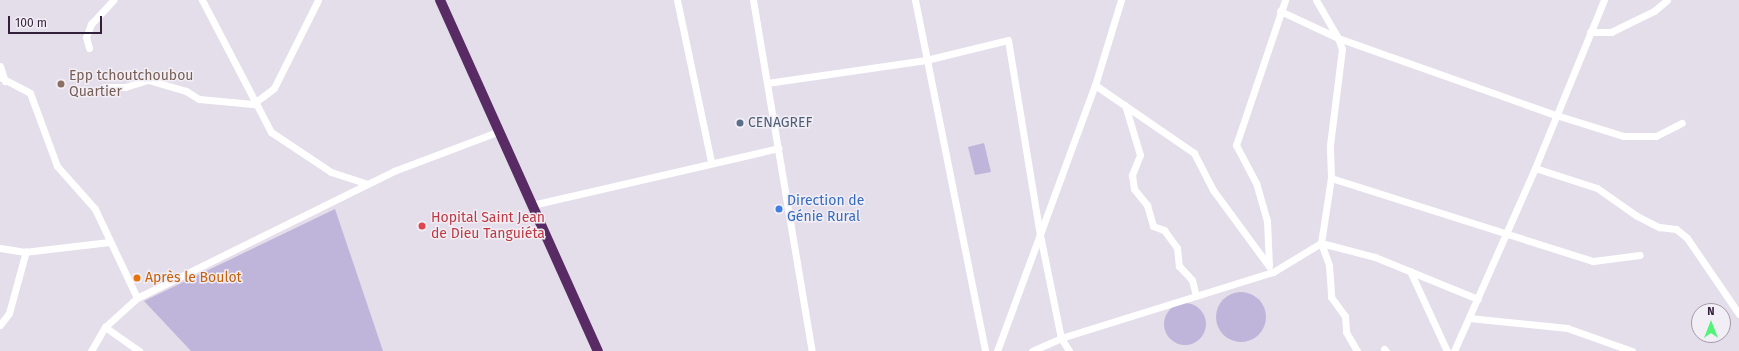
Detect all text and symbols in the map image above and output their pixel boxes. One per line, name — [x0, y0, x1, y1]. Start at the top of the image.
scale bar — [10, 8, 104, 34]
text: 100 m — [15, 16, 47, 30]
place label: Epp tchoutchoubou Quartier — [69, 68, 193, 100]
marker: Epp tchoutchoubou Quartier — [56, 79, 66, 89]
place label: CENAGREF — [748, 115, 812, 131]
marker: CENAGREF — [735, 118, 745, 128]
place label: Direction de Génie Rural — [787, 193, 864, 226]
marker: Direction de Génie Rural — [774, 204, 784, 214]
place label: Hopital Saint Jean de Dieu Tanguiéta — [431, 210, 545, 242]
marker: Hopital Saint Jean de Dieu Tanguiéta — [416, 220, 428, 232]
place label: Après le Boulot — [145, 270, 242, 286]
marker: Après le Boulot — [132, 273, 142, 283]
north arrow — [1691, 303, 1731, 343]
text: N — [1707, 305, 1715, 318]

